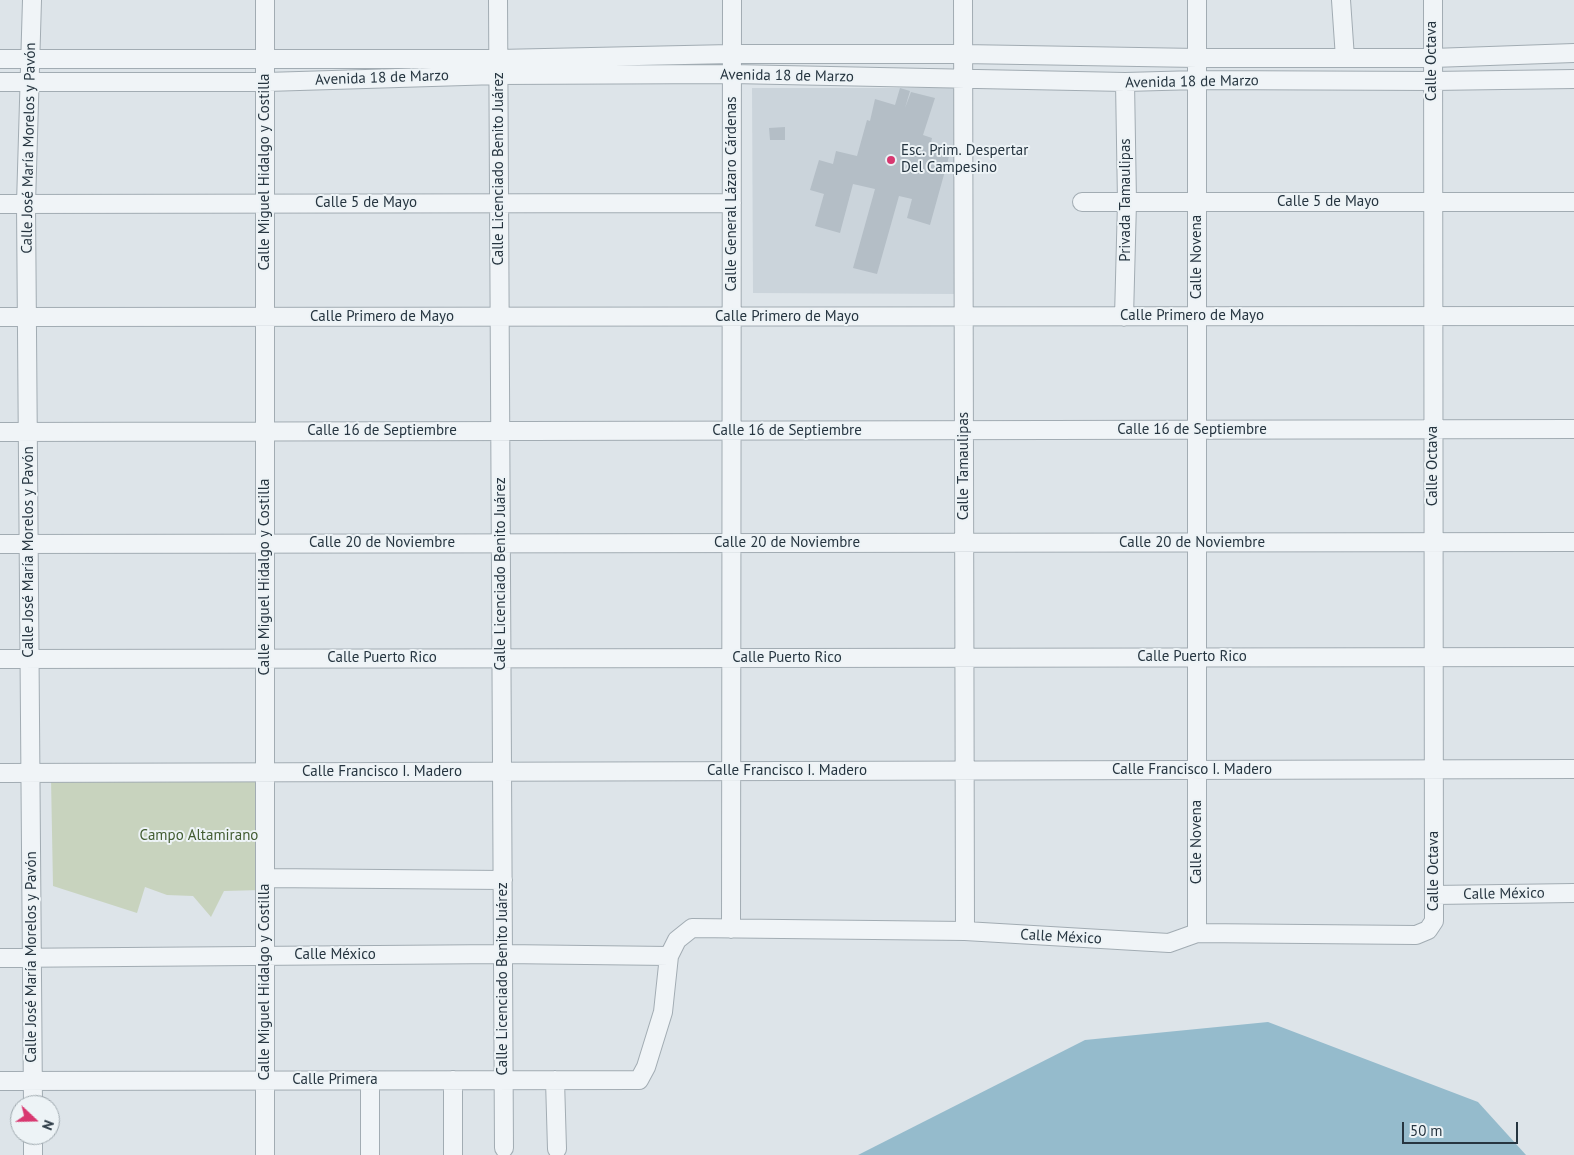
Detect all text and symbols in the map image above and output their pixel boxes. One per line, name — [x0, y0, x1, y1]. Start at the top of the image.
street label: Calle Octava — [1423, 21, 1441, 101]
street label: Calle José María Morelos y Pavón — [18, 42, 40, 254]
street label: Avenida 18 de Marzo — [720, 66, 854, 86]
street label: Avenida 18 de Marzo — [315, 67, 449, 89]
street label: Calle Licenciado Benito Juárez — [490, 72, 508, 266]
street label: Avenida 18 de Marzo — [1125, 72, 1259, 92]
street label: Calle Miguel Hidalgo y Costilla — [256, 74, 274, 270]
street label: Calle General Lázaro Cárdenas — [723, 97, 741, 291]
street label: Privada Tamaulipas — [1117, 138, 1135, 262]
place label: Esc. Prim. Despertar Del Campesino — [901, 142, 1028, 177]
marker: Esc. Prim. Despertar Del Campesino — [885, 154, 897, 166]
street label: Calle 5 de Mayo — [1277, 193, 1379, 211]
street label: Calle 5 de Mayo — [315, 194, 417, 212]
street label: Calle Novena — [1188, 215, 1206, 299]
street label: Calle Primero de Mayo — [1120, 307, 1264, 325]
street label: Calle Primero de Mayo — [310, 308, 454, 326]
street label: Calle Primero de Mayo — [715, 308, 859, 326]
street label: Calle Tamaulipas — [955, 412, 973, 520]
street label: Calle 16 de Septiembre — [1117, 421, 1267, 439]
street label: Calle 16 de Septiembre — [307, 422, 457, 440]
street label: Calle 16 de Septiembre — [712, 422, 862, 440]
street label: Calle Octava — [1424, 426, 1442, 506]
street label: Calle José María Morelos y Pavón — [20, 446, 38, 658]
street label: Calle Licenciado Benito Juárez — [492, 477, 510, 671]
street label: Calle Miguel Hidalgo y Costilla — [256, 479, 274, 675]
street label: Calle 20 de Noviembre — [309, 534, 455, 552]
street label: Calle 20 de Noviembre — [714, 534, 860, 552]
street label: Calle 20 de Noviembre — [1119, 534, 1265, 552]
street label: Calle Puerto Rico — [1137, 648, 1247, 666]
street label: Calle Puerto Rico — [327, 649, 437, 667]
street label: Calle Puerto Rico — [732, 649, 842, 667]
street label: Calle Francisco I. Madero — [1112, 761, 1272, 779]
street label: Calle Francisco I. Madero — [707, 762, 867, 780]
street label: Calle Francisco I. Madero — [302, 763, 462, 781]
street label: Calle Novena — [1188, 800, 1206, 884]
park label: Campo Altamirano — [140, 827, 258, 845]
street label: Calle Octava — [1425, 831, 1443, 911]
street label: Calle José María Morelos y Pavón — [23, 851, 41, 1063]
street label: Calle Licenciado Benito Juárez — [494, 882, 512, 1076]
street label: Calle Miguel Hidalgo y Costilla — [256, 884, 274, 1080]
street label: Calle México — [1463, 884, 1545, 904]
street label: Calle México — [1020, 926, 1102, 948]
street label: Calle México — [294, 946, 376, 964]
street label: Calle Primera — [292, 1071, 378, 1089]
north arrow — [10, 1095, 60, 1145]
scale bar — [1404, 1112, 1520, 1144]
text: N — [38, 1117, 58, 1133]
text: 50 m — [1410, 1121, 1443, 1140]

